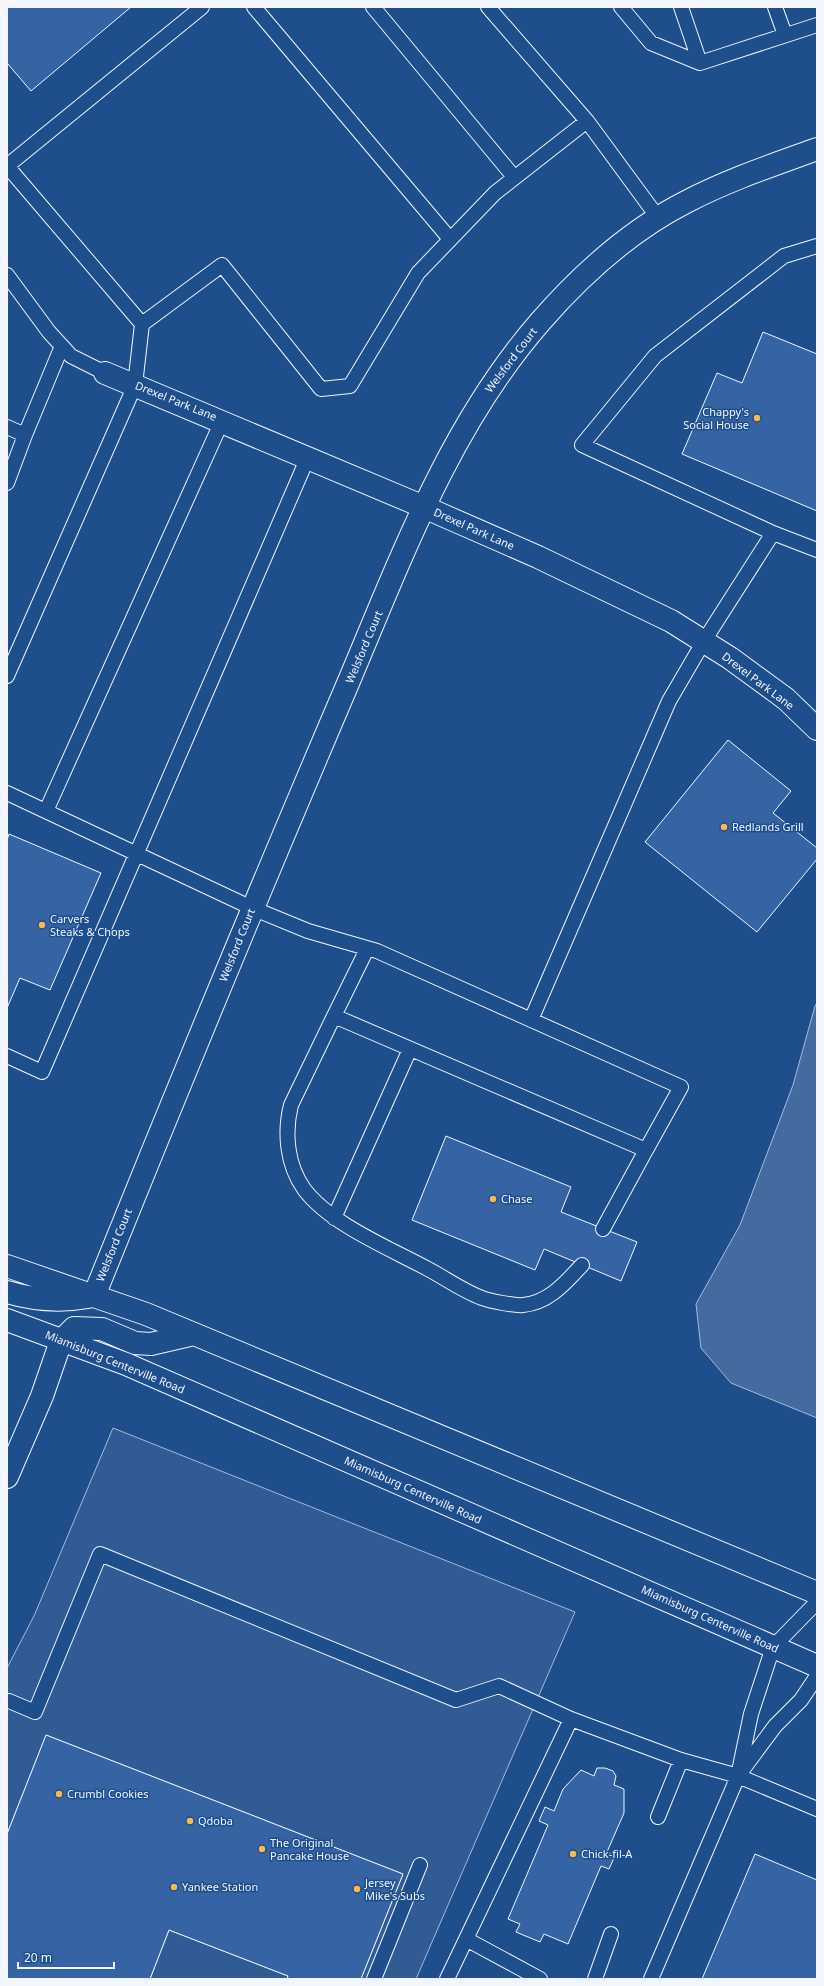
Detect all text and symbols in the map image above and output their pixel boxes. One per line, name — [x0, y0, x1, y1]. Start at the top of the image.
street label: Welsford Court — [481, 324, 540, 395]
street label: Drexel Park Lane — [133, 377, 219, 424]
place label: Chappy's Social House — [683, 404, 749, 432]
marker: Chappy's Social House — [752, 413, 762, 423]
street label: Drexel Park Lane — [431, 504, 517, 553]
street label: Welsford Court — [341, 608, 386, 685]
street label: Drexel Park Lane — [719, 648, 798, 713]
place label: Redlands Grill — [732, 819, 804, 834]
marker: Redlands Grill — [719, 822, 729, 832]
street label: Welsford Court — [215, 906, 258, 984]
place label: Carvers Steaks & Chops — [50, 911, 130, 939]
marker: Carvers Steaks & Chops — [37, 920, 47, 930]
place label: Chase — [501, 1191, 532, 1206]
marker: Chase — [488, 1194, 498, 1204]
street label: Welsford Court — [92, 1206, 135, 1284]
street label: Miamisburg Centerville Road — [43, 1327, 187, 1396]
street label: Miamisburg Centerville Road — [342, 1452, 484, 1527]
street label: Miamisburg Centerville Road — [639, 1581, 781, 1656]
place label: Crumbl Cookies — [67, 1786, 149, 1801]
marker: Crumbl Cookies — [54, 1789, 64, 1799]
place label: Qdoba — [198, 1813, 233, 1828]
marker: Qdoba — [185, 1816, 195, 1826]
place label: The Original Pancake House — [270, 1835, 349, 1863]
marker: The Original Pancake House — [257, 1844, 267, 1854]
place label: Chick-fil-A — [581, 1846, 633, 1861]
marker: Chick-fil-A — [568, 1849, 578, 1859]
place label: Jersey Mike's Subs — [364, 1875, 425, 1903]
place label: Yankee Station — [182, 1879, 258, 1894]
marker: Yankee Station — [169, 1882, 179, 1892]
marker: Jersey Mike's Subs — [352, 1884, 362, 1894]
scale bar — [18, 1944, 114, 1970]
text: 20 m — [24, 1949, 52, 1966]

